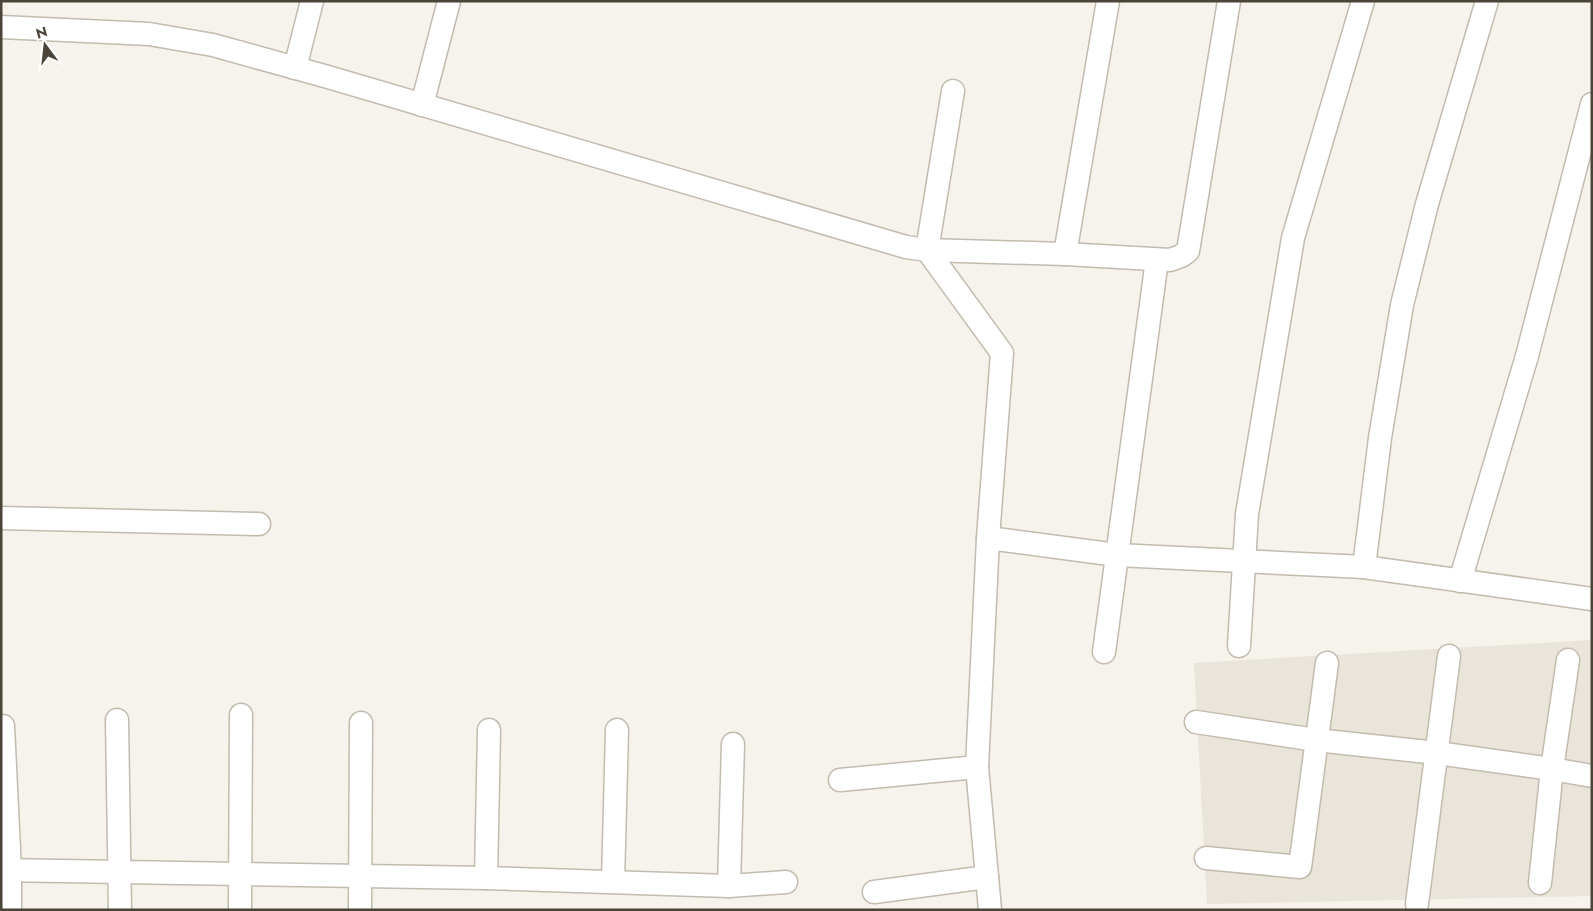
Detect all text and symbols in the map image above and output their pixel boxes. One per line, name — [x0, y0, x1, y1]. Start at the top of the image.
north arrow — [20, 20, 70, 70]
text: N — [34, 21, 50, 44]

